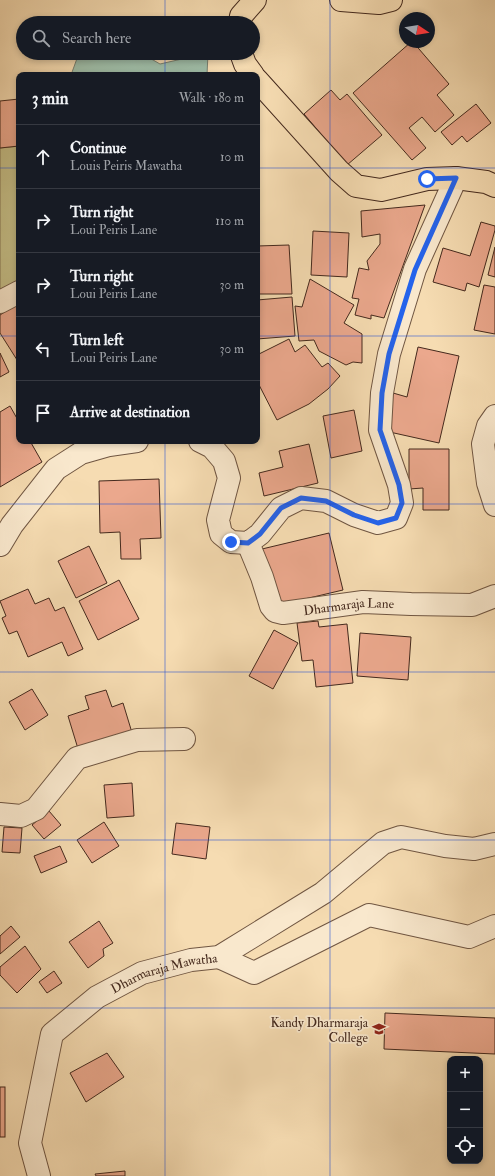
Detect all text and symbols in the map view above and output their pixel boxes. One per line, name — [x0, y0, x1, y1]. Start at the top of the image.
north arrow — [399, 12, 435, 48]
search box — [16, 16, 260, 60]
icon: search — [30, 27, 52, 49]
text: Search here — [62, 29, 131, 48]
text: 3 min — [32, 88, 69, 109]
text: Walk · 180 m — [179, 90, 244, 106]
text: Continue — [70, 139, 126, 158]
icon: ahead — [32, 146, 54, 168]
text: 10 m — [220, 149, 244, 165]
text: Louis Peiris Mawatha — [70, 158, 182, 174]
route start — [418, 170, 436, 188]
text: Turn right — [70, 203, 133, 222]
icon: right — [32, 210, 54, 232]
text: 110 m — [215, 213, 244, 229]
text: Loui Peiris Lane — [70, 222, 157, 238]
text: Turn right — [70, 267, 133, 286]
icon: right — [32, 274, 54, 296]
text: 30 m — [220, 277, 244, 293]
text: Loui Peiris Lane — [70, 286, 157, 302]
text: Turn left — [70, 331, 124, 350]
icon: left — [32, 338, 54, 360]
text: 30 m — [220, 341, 244, 357]
text: Loui Peiris Lane — [70, 350, 157, 366]
icon: arrive — [32, 402, 54, 424]
text: Arrive at destination — [70, 403, 190, 422]
route end — [222, 533, 240, 551]
street label: Dharmaraja Lane — [302, 595, 395, 619]
street label: Dharmaraja Mawatha — [108, 950, 219, 997]
place label: Kandy Dharmaraja College — [271, 1015, 369, 1046]
school or university icon: Kandy Dharmaraja College — [371, 1021, 387, 1037]
map controls — [447, 1056, 483, 1164]
button: + — [447, 1056, 483, 1092]
button: − — [447, 1092, 483, 1128]
button: locate — [447, 1128, 483, 1164]

